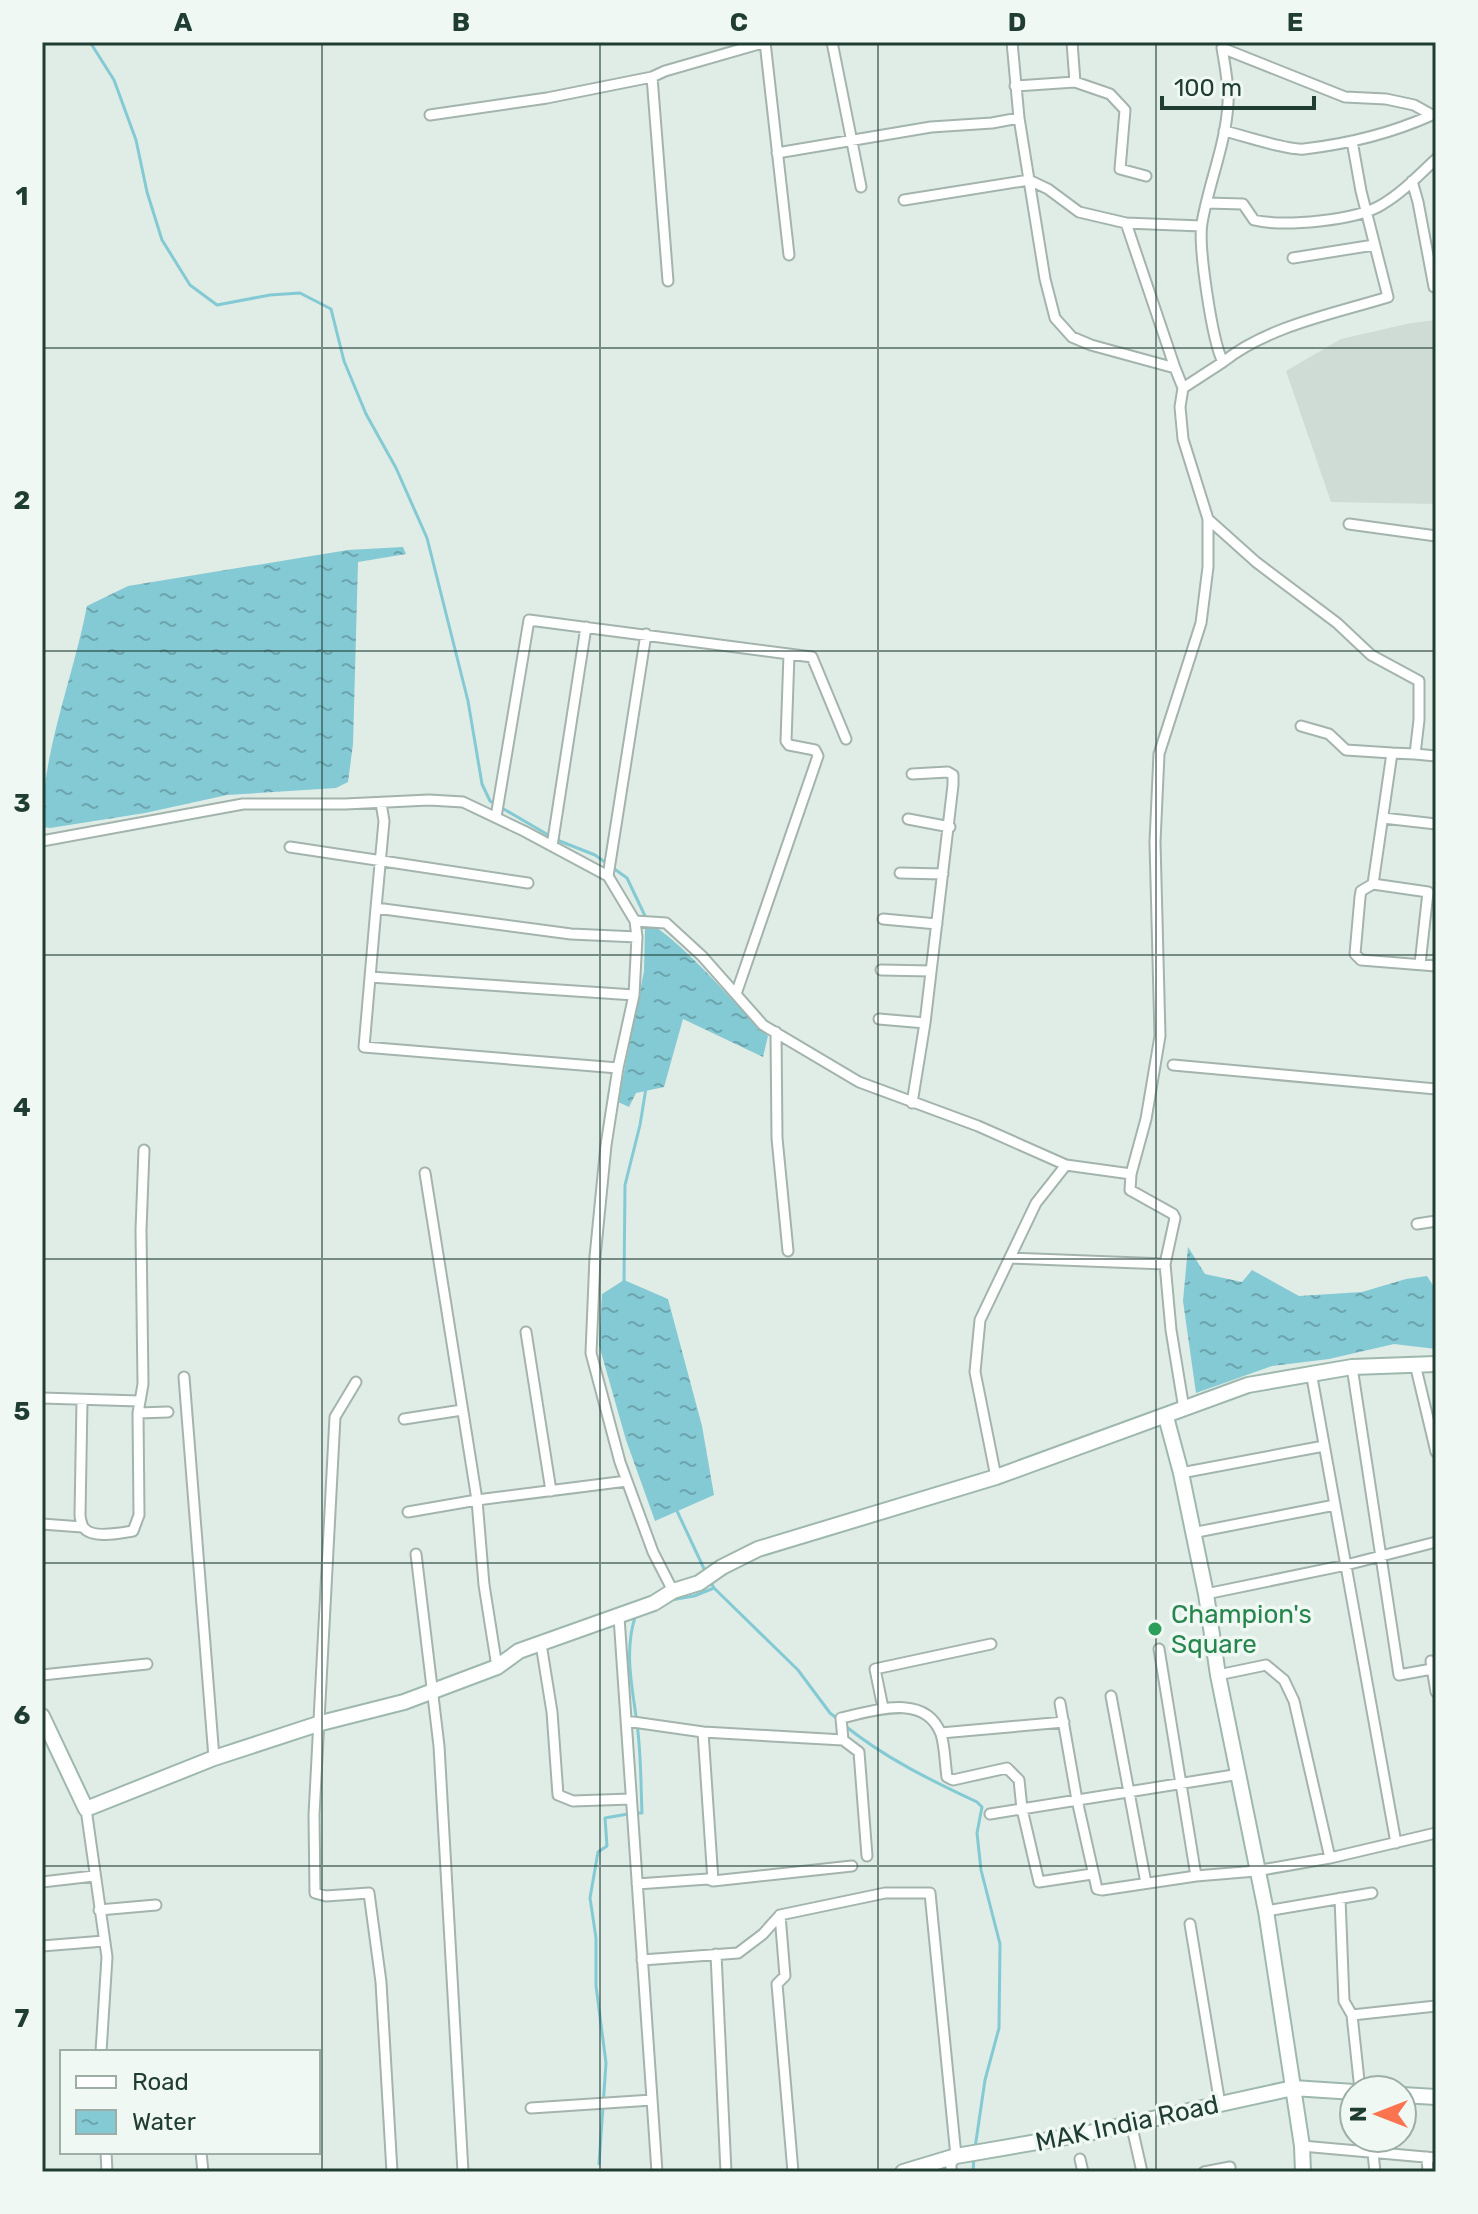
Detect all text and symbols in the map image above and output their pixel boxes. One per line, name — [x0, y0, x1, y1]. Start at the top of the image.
text: A — [174, 7, 193, 38]
text: B — [452, 7, 470, 38]
text: C — [730, 7, 748, 38]
text: D — [1008, 7, 1026, 38]
text: E — [1287, 7, 1303, 38]
scale bar — [1162, 60, 1314, 110]
text: 100 m — [1174, 74, 1242, 102]
text: 1 — [16, 181, 28, 212]
text: 2 — [14, 485, 30, 516]
text: 3 — [13, 788, 31, 819]
text: 4 — [13, 1092, 31, 1123]
text: 5 — [14, 1396, 30, 1427]
place label: Champion's Square — [1171, 1599, 1312, 1660]
marker: Champion's Square — [1146, 1620, 1164, 1638]
text: 6 — [14, 1700, 31, 1731]
text: 7 — [15, 2003, 30, 2034]
legend — [60, 2050, 320, 2154]
text: Road — [132, 2068, 189, 2096]
north arrow — [1338, 2074, 1418, 2154]
street label: MAK India Road — [1033, 2089, 1222, 2158]
text: N — [1345, 2106, 1372, 2122]
text: Water — [132, 2108, 196, 2136]

